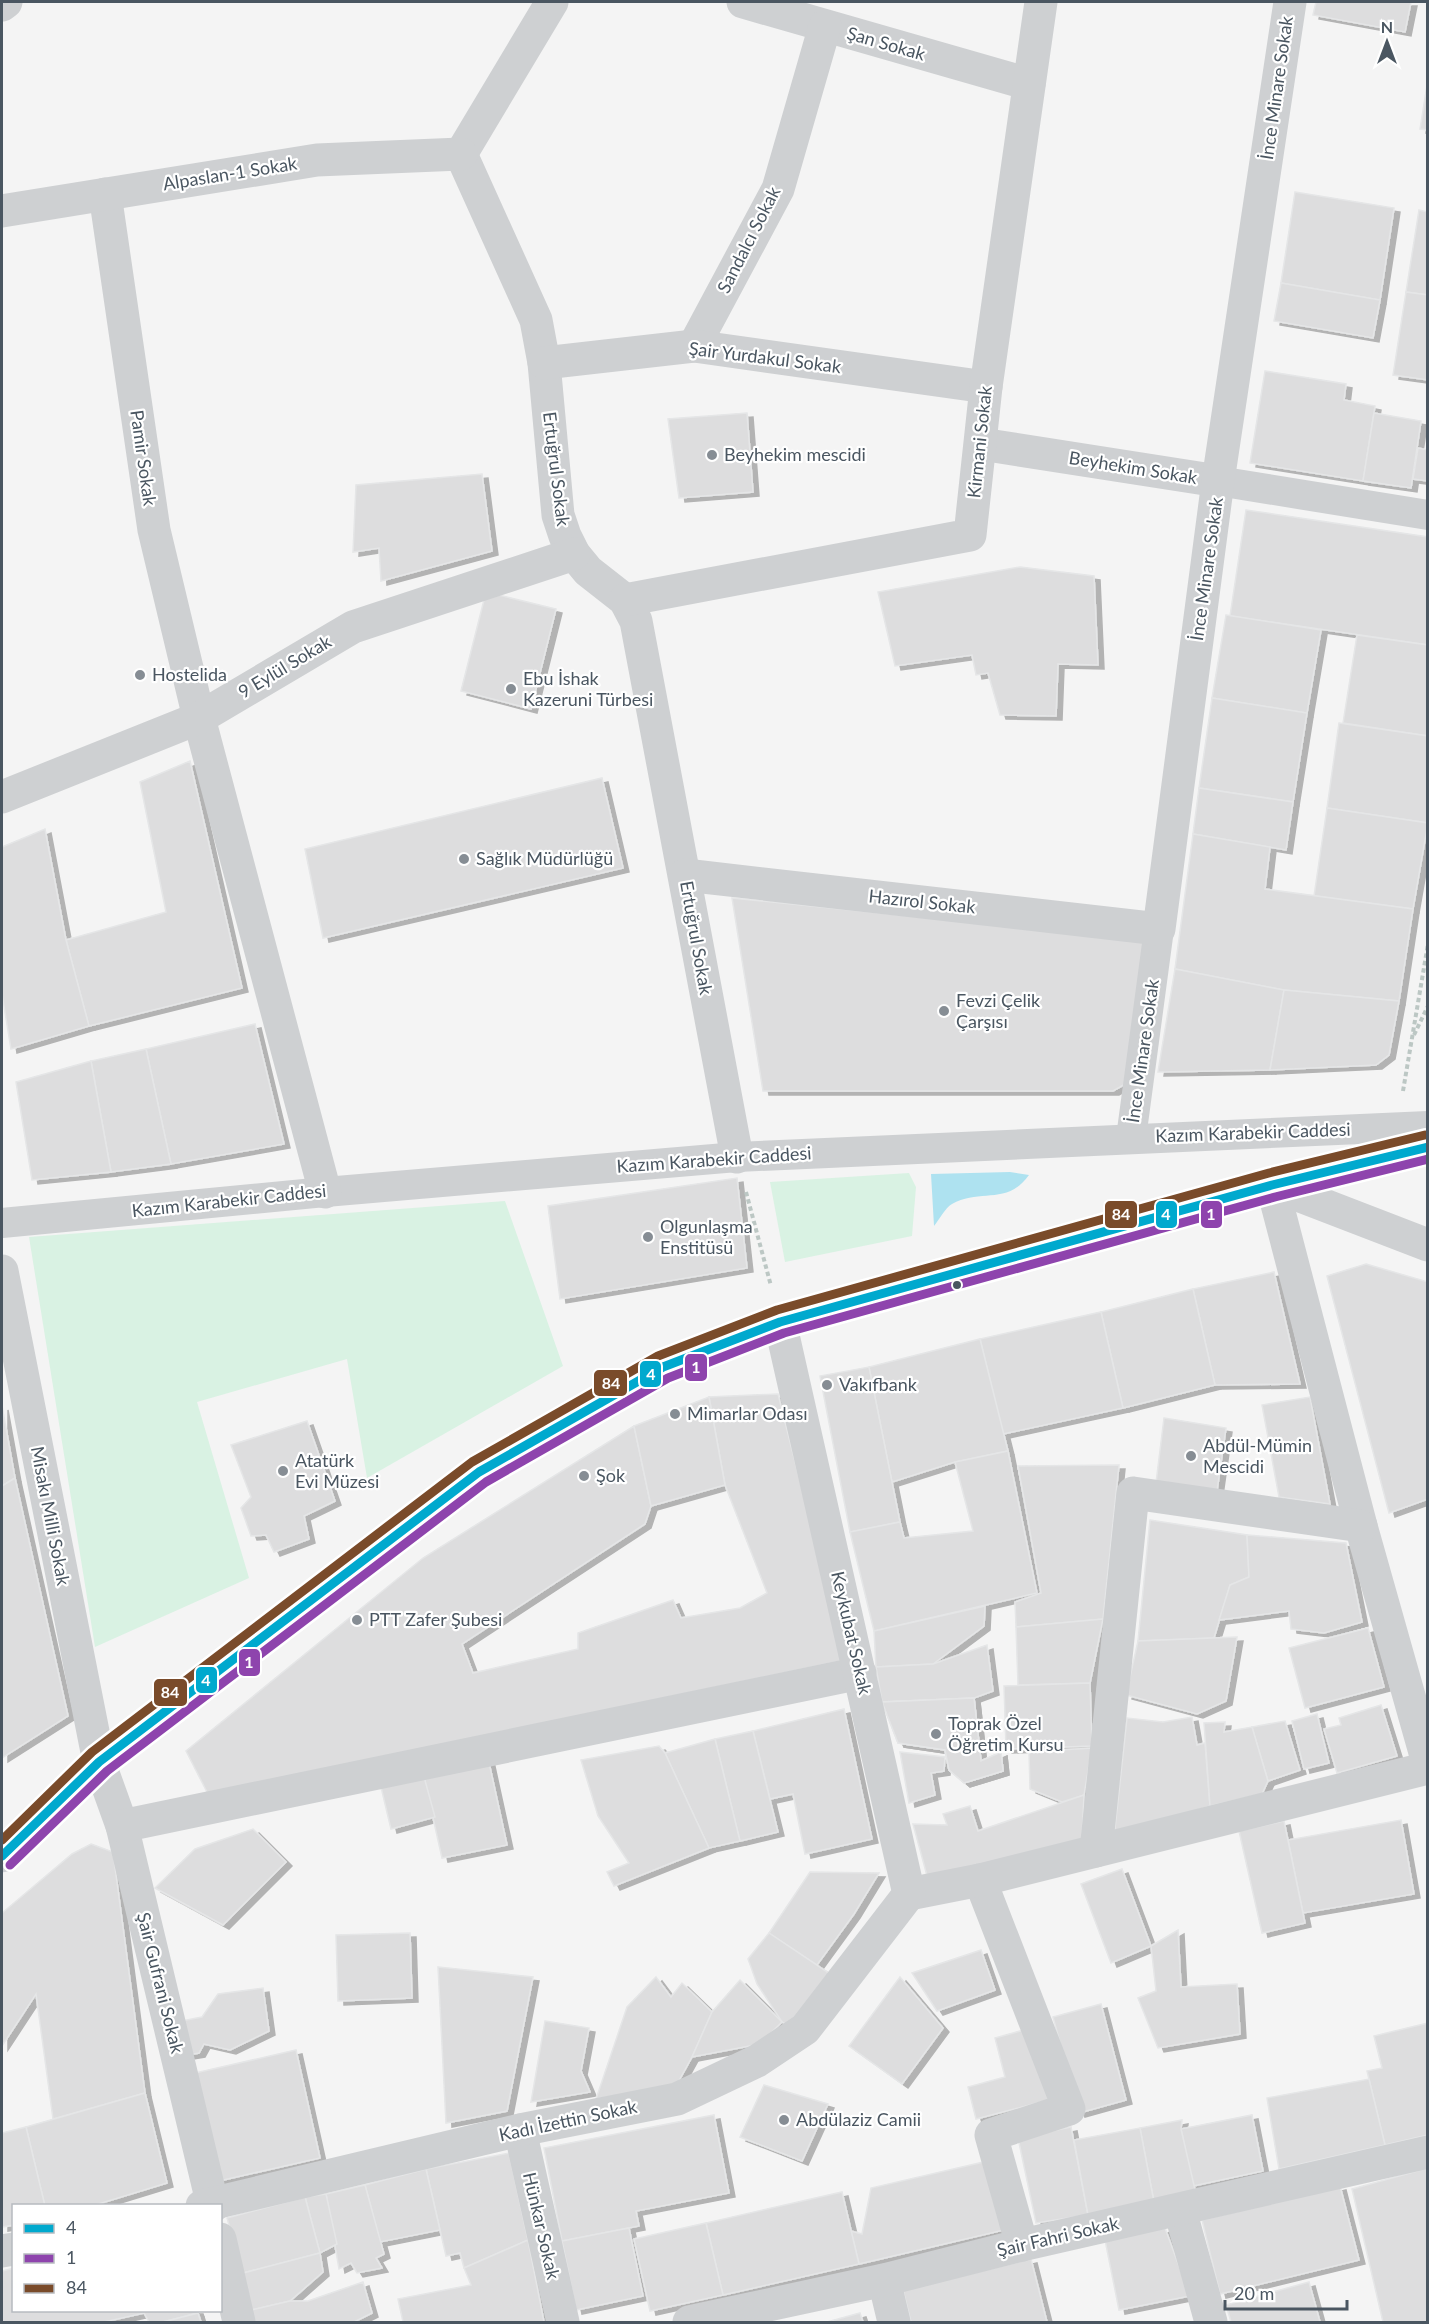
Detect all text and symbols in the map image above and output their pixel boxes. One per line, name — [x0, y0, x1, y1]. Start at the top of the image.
north arrow — [1357, 12, 1417, 72]
street label: İnce Minare Sokak — [1255, 14, 1297, 161]
text: N — [1381, 17, 1393, 36]
street label: Şan Sokak — [845, 21, 929, 65]
street label: Alpaslan-1 Sokak — [161, 151, 299, 194]
street label: Sandalcı Sokak — [712, 182, 785, 296]
street label: Şair Yurdakul Sokak — [688, 337, 843, 377]
street label: Kirmani Sokak — [962, 384, 996, 499]
street label: Pamir Sokak — [126, 409, 162, 508]
street label: Ertuğrul Sokak — [539, 410, 575, 528]
place label: Beyhekim mescidi — [724, 443, 866, 465]
street label: Beyhekim Sokak — [1067, 446, 1200, 488]
marker: Beyhekim mescidi — [705, 448, 719, 462]
street label: İnce Minare Sokak — [1185, 495, 1227, 642]
street label: 9 Eylül Sokak — [234, 629, 336, 703]
place label: Hostelida — [152, 663, 227, 685]
place label: Ebu İshak Kazeruni Türbesi — [523, 667, 653, 710]
marker: Hostelida — [133, 668, 147, 682]
marker: Ebu İshak Kazeruni Türbesi — [504, 682, 518, 696]
place label: Sağlık Müdürlüğü — [476, 847, 613, 869]
marker: Sağlık Müdürlüğü — [457, 852, 471, 866]
street label: Ertuğrul Sokak — [676, 879, 718, 997]
street label: Hazırol Sokak — [868, 884, 977, 918]
street label: İnce Minare Sokak — [1121, 977, 1163, 1124]
place label: Fevzi Çelik Çarşısı — [956, 989, 1041, 1032]
marker: Fevzi Çelik Çarşısı — [937, 1004, 951, 1018]
street label: Kazım Karabekir Caddesi — [1155, 1118, 1351, 1146]
street label: Kazım Karabekir Caddesi — [616, 1141, 812, 1177]
street label: Kazım Karabekir Caddesi — [131, 1179, 327, 1221]
line badge: 84 — [1104, 1200, 1138, 1229]
line badge: 4 — [1155, 1200, 1178, 1229]
line badge: 1 — [1200, 1200, 1223, 1229]
text: 84 — [1112, 1204, 1130, 1223]
text: 4 — [1161, 1204, 1171, 1223]
text: 1 — [1206, 1204, 1216, 1223]
place label: Olgunlaşma Enstitüsü — [660, 1215, 753, 1258]
marker: Olgunlaşma Enstitüsü — [641, 1230, 655, 1244]
unlabelled marker — [951, 1279, 963, 1291]
line badge: 1 — [684, 1353, 708, 1382]
text: 1 — [691, 1357, 701, 1376]
line badge: 4 — [639, 1360, 662, 1388]
text: 4 — [646, 1364, 656, 1383]
line badge: 84 — [593, 1369, 628, 1397]
text: 84 — [602, 1373, 620, 1392]
place label: Vakıfbank — [839, 1373, 918, 1395]
marker: Vakıfbank — [820, 1378, 834, 1392]
place label: Mimarlar Odası — [687, 1402, 808, 1424]
marker: Mimarlar Odası — [668, 1407, 682, 1421]
place label: Abdül-Mümin Mescidi — [1203, 1434, 1312, 1477]
street label: Misakı Milli Sokak — [27, 1444, 75, 1588]
place label: Atatürk Evi Müzesi — [295, 1449, 379, 1492]
marker: Abdül-Mümin Mescidi — [1184, 1449, 1198, 1463]
marker: Atatürk Evi Müzesi — [276, 1464, 290, 1478]
place label: Şok — [596, 1464, 626, 1486]
marker: Şok — [577, 1469, 591, 1483]
street label: Keykubat Sokak — [827, 1569, 877, 1698]
place label: PTT Zafer Şubesi — [369, 1608, 502, 1630]
marker: PTT Zafer Şubesi — [350, 1613, 364, 1627]
line badge: 1 — [238, 1648, 261, 1677]
text: 1 — [244, 1652, 254, 1671]
line badge: 4 — [195, 1666, 218, 1694]
text: 4 — [201, 1670, 211, 1689]
line badge: 84 — [153, 1678, 188, 1707]
text: 84 — [161, 1682, 179, 1701]
place label: Toprak Özel Öğretim Kursu — [948, 1712, 1064, 1755]
marker: Toprak Özel Öğretim Kursu — [929, 1727, 943, 1741]
street label: Şair Gufrani Sokak — [133, 1910, 189, 2056]
street label: Kadı İzettin Sokak — [497, 2094, 640, 2145]
place label: Abdülaziz Camii — [796, 2108, 921, 2130]
marker: Abdülaziz Camii — [777, 2113, 791, 2127]
street label: Hünkar Sokak — [519, 2170, 565, 2283]
legend — [12, 2204, 222, 2312]
street label: Şair Fahri Sokak — [995, 2211, 1122, 2261]
text: 4 — [66, 2216, 76, 2238]
text: 1 — [66, 2246, 76, 2268]
scale bar — [1225, 2273, 1346, 2311]
text: 84 — [66, 2276, 87, 2298]
text: 20 m — [1234, 2282, 1274, 2304]

